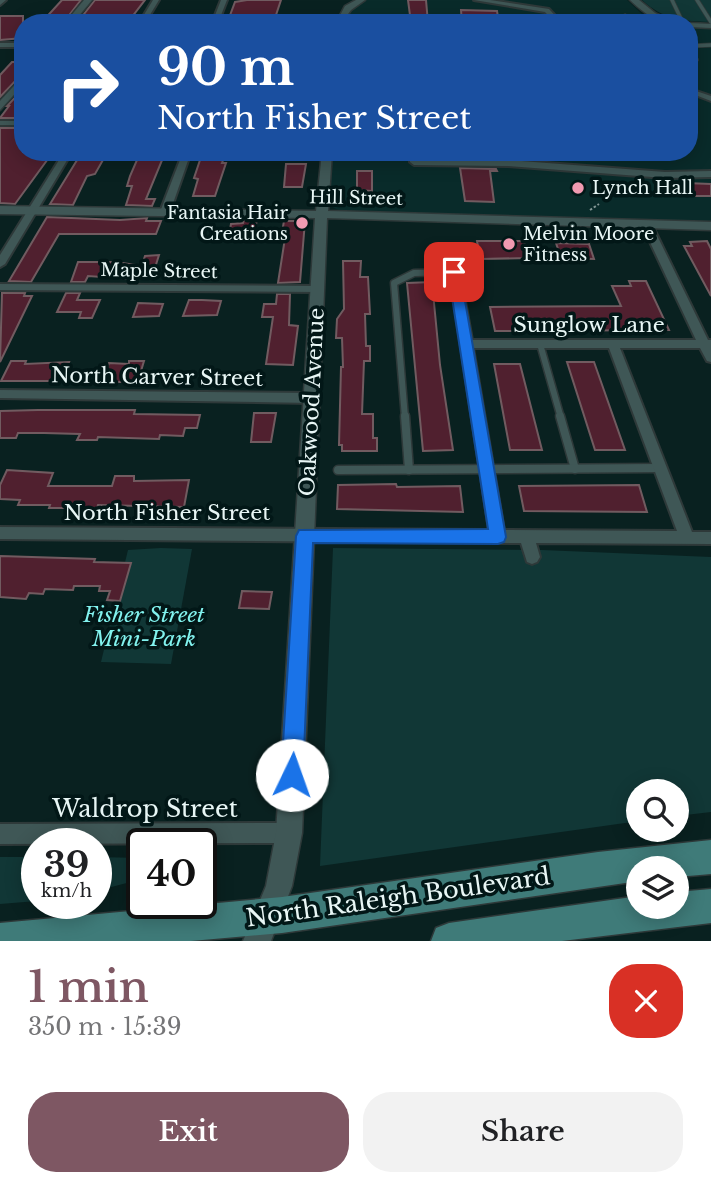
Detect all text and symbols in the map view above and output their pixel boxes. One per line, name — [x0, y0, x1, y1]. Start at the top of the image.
text: 90 m — [157, 37, 294, 98]
icon: right — [42, 42, 133, 133]
text: North Fisher Street — [157, 98, 471, 138]
place label: Lynch Hall — [592, 177, 693, 199]
marker: Lynch Hall — [570, 180, 586, 196]
street label: Hill Street — [309, 186, 403, 210]
place label: Fantasia Hair Creations — [167, 202, 288, 245]
marker: Fantasia Hair Creations — [294, 215, 310, 231]
place label: Melvin Moore Fitness — [523, 223, 654, 266]
marker: Melvin Moore Fitness — [501, 236, 517, 252]
pin — [424, 242, 484, 302]
icon: arrive — [435, 253, 473, 291]
street label: Maple Street — [100, 259, 218, 283]
street label: Oakwood Avenue — [294, 307, 330, 497]
street label: Sunglow Lane — [513, 312, 665, 338]
street label: North Carver Street — [51, 362, 263, 392]
street label: North Fisher Street — [64, 500, 270, 526]
park label: Fisher Street Mini-Park — [82, 602, 205, 652]
position arrow — [255, 738, 329, 812]
map controls — [626, 779, 689, 919]
button: search — [626, 779, 689, 842]
street label: Waldrop Street — [51, 794, 238, 823]
speed limit sign: 40 — [126, 828, 217, 919]
text: 39 — [44, 843, 89, 886]
button: layers — [626, 856, 689, 919]
street label: North Raleigh Boulevard — [244, 861, 552, 933]
text: km/h — [41, 880, 92, 902]
text: 1 min — [28, 961, 149, 1013]
button: close — [609, 964, 683, 1038]
text: 350 m · 15:39 — [28, 1013, 182, 1041]
button: Exit — [28, 1092, 349, 1172]
button: Share — [363, 1092, 683, 1172]

